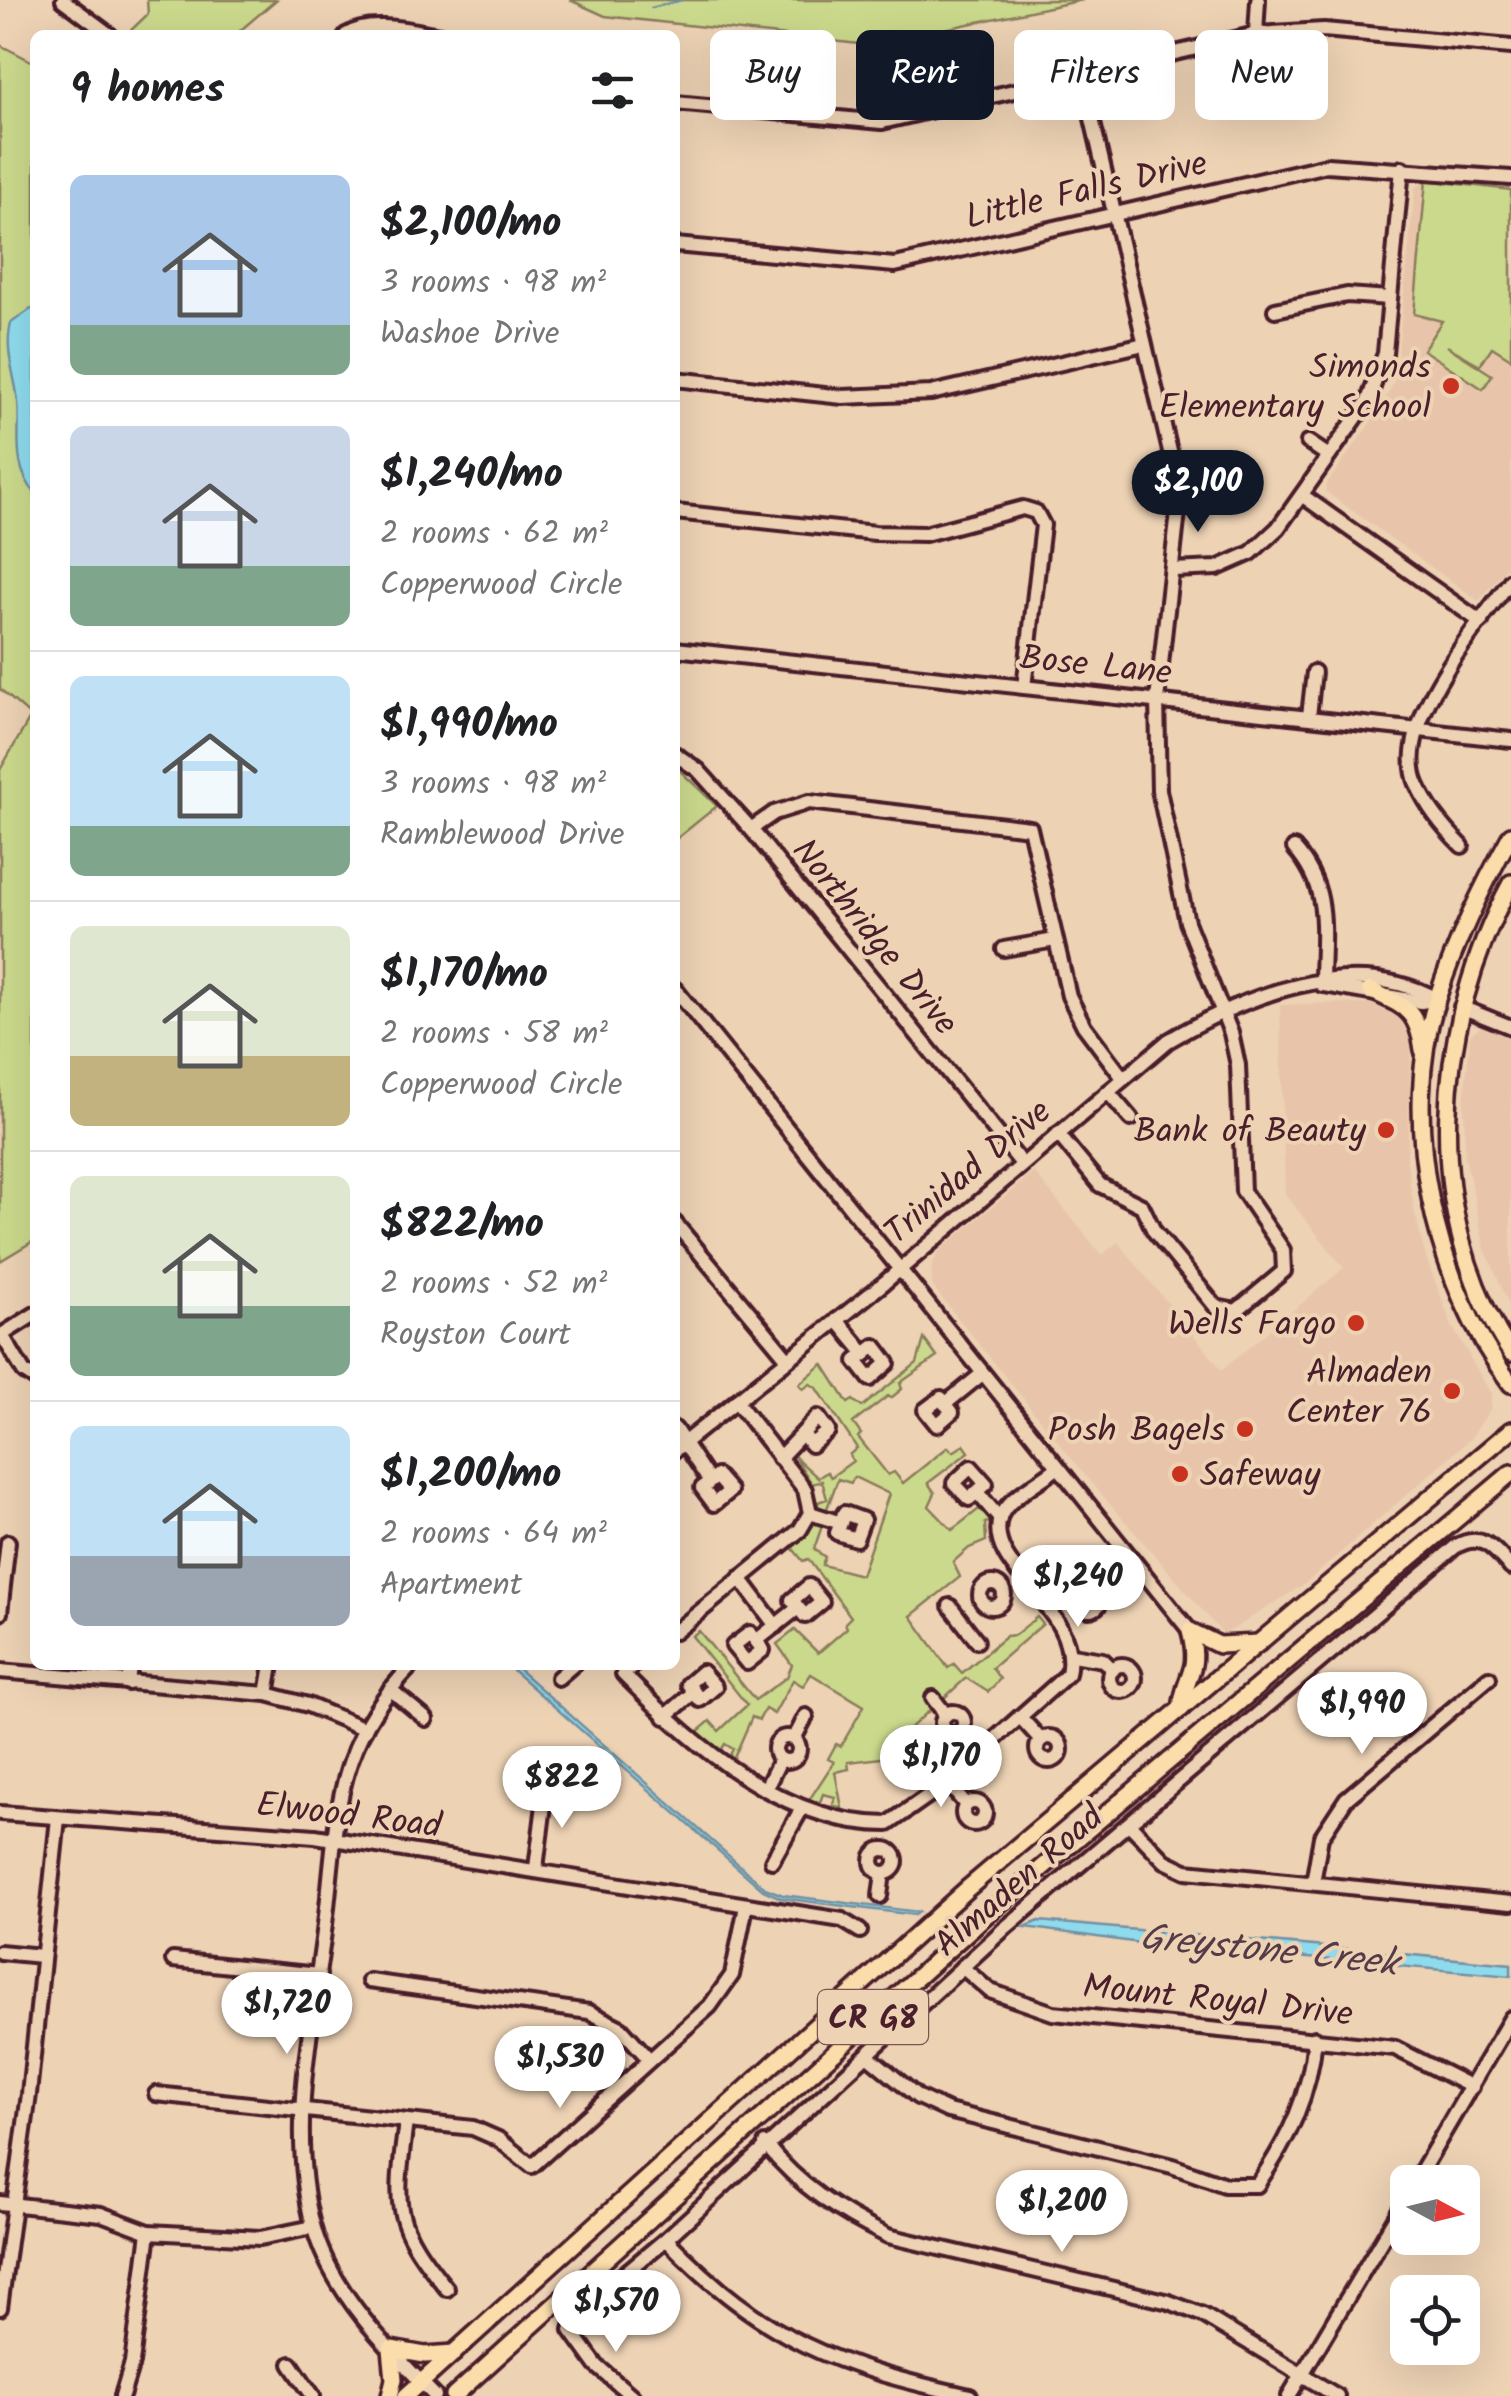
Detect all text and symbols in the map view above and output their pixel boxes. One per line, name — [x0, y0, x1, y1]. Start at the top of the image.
chip: Buy — [710, 30, 836, 120]
chip: Rent — [856, 30, 994, 120]
chip: Filters — [1014, 30, 1175, 120]
chip: New — [1195, 30, 1328, 120]
text: 9 homes — [70, 57, 225, 124]
icon: filters — [585, 63, 640, 118]
street label: Little Falls Drive — [960, 137, 1213, 247]
text: $2,100/mo — [380, 191, 562, 258]
icon: home — [150, 215, 270, 335]
text: 3 rooms · 98 m² — [380, 258, 606, 309]
text: Washoe Drive — [380, 309, 559, 360]
place label: Simonds Elementary School — [1159, 341, 1431, 437]
marker: Simonds Elementary School — [1440, 375, 1462, 397]
text: $1,240/mo — [380, 442, 563, 509]
pin: $2,100 — [1117, 450, 1279, 535]
text: $2,100 — [1154, 457, 1242, 508]
icon: home — [150, 466, 270, 586]
text: 2 rooms · 62 m² — [380, 509, 608, 560]
text: Copperwood Circle — [380, 560, 622, 611]
street label: Bose Lane — [1017, 631, 1175, 703]
text: $1,990/mo — [380, 692, 558, 759]
icon: home — [150, 716, 270, 836]
text: 3 rooms · 98 m² — [380, 759, 606, 810]
text: Ramblewood Drive — [380, 810, 624, 861]
street label: Northridge Drive — [776, 827, 971, 1049]
text: $1,170/mo — [380, 942, 548, 1009]
icon: home — [150, 966, 270, 1086]
text: 2 rooms · 58 m² — [380, 1009, 608, 1060]
text: Copperwood Circle — [380, 1060, 622, 1111]
street label: Trinidad Drive — [873, 1086, 1065, 1260]
place label: Bank of Beauty — [1134, 1105, 1367, 1161]
marker: Bank of Beauty — [1375, 1119, 1397, 1141]
text: $822/mo — [380, 1192, 544, 1259]
icon: home — [150, 1216, 270, 1336]
text: 2 rooms · 52 m² — [380, 1259, 607, 1310]
place label: Wells Fargo — [1168, 1298, 1336, 1354]
text: Royston Court — [380, 1310, 571, 1361]
marker: Wells Fargo — [1345, 1312, 1367, 1334]
place label: Almaden Center 76 — [1286, 1346, 1432, 1442]
marker: Almaden Center 76 — [1441, 1380, 1463, 1402]
place label: Posh Bagels — [1048, 1404, 1225, 1460]
marker: Posh Bagels — [1234, 1418, 1256, 1440]
text: $1,200/mo — [380, 1442, 562, 1509]
place label: Safeway — [1200, 1449, 1321, 1505]
marker: Safeway — [1169, 1463, 1191, 1485]
icon: home — [150, 1466, 270, 1586]
text: 2 rooms · 64 m² — [380, 1509, 607, 1560]
pin: $1,240 — [997, 1545, 1159, 1630]
text: $1,240 — [1033, 1552, 1123, 1603]
text: Apartment — [380, 1560, 522, 1611]
pin: $1,990 — [1281, 1672, 1443, 1757]
text: $1,990 — [1319, 1679, 1405, 1730]
pin: $1,170 — [860, 1725, 1022, 1810]
text: $1,170 — [902, 1732, 980, 1783]
pin: $822 — [503, 1746, 621, 1831]
text: $822 — [524, 1753, 600, 1804]
street label: Elwood Road — [253, 1778, 446, 1856]
street label: Almaden Road — [922, 1791, 1119, 1972]
water label: Greystone Creek — [1137, 1909, 1406, 1996]
street label: Mount Royal Drive — [1080, 1960, 1356, 2044]
pin: $1,720 — [206, 1972, 368, 2057]
text: $1,720 — [243, 1979, 331, 2030]
road number: CR G8 — [818, 1990, 928, 2044]
pin: $1,530 — [479, 2026, 641, 2111]
text: $1,530 — [516, 2033, 604, 2084]
north arrow — [1390, 2165, 1480, 2255]
map controls — [1390, 2165, 1480, 2365]
pin: $1,200 — [981, 2170, 1143, 2255]
text: $1,200 — [1018, 2177, 1106, 2228]
pin: $1,570 — [535, 2270, 697, 2355]
button: locate — [1390, 2275, 1480, 2365]
text: $1,570 — [574, 2277, 658, 2328]

